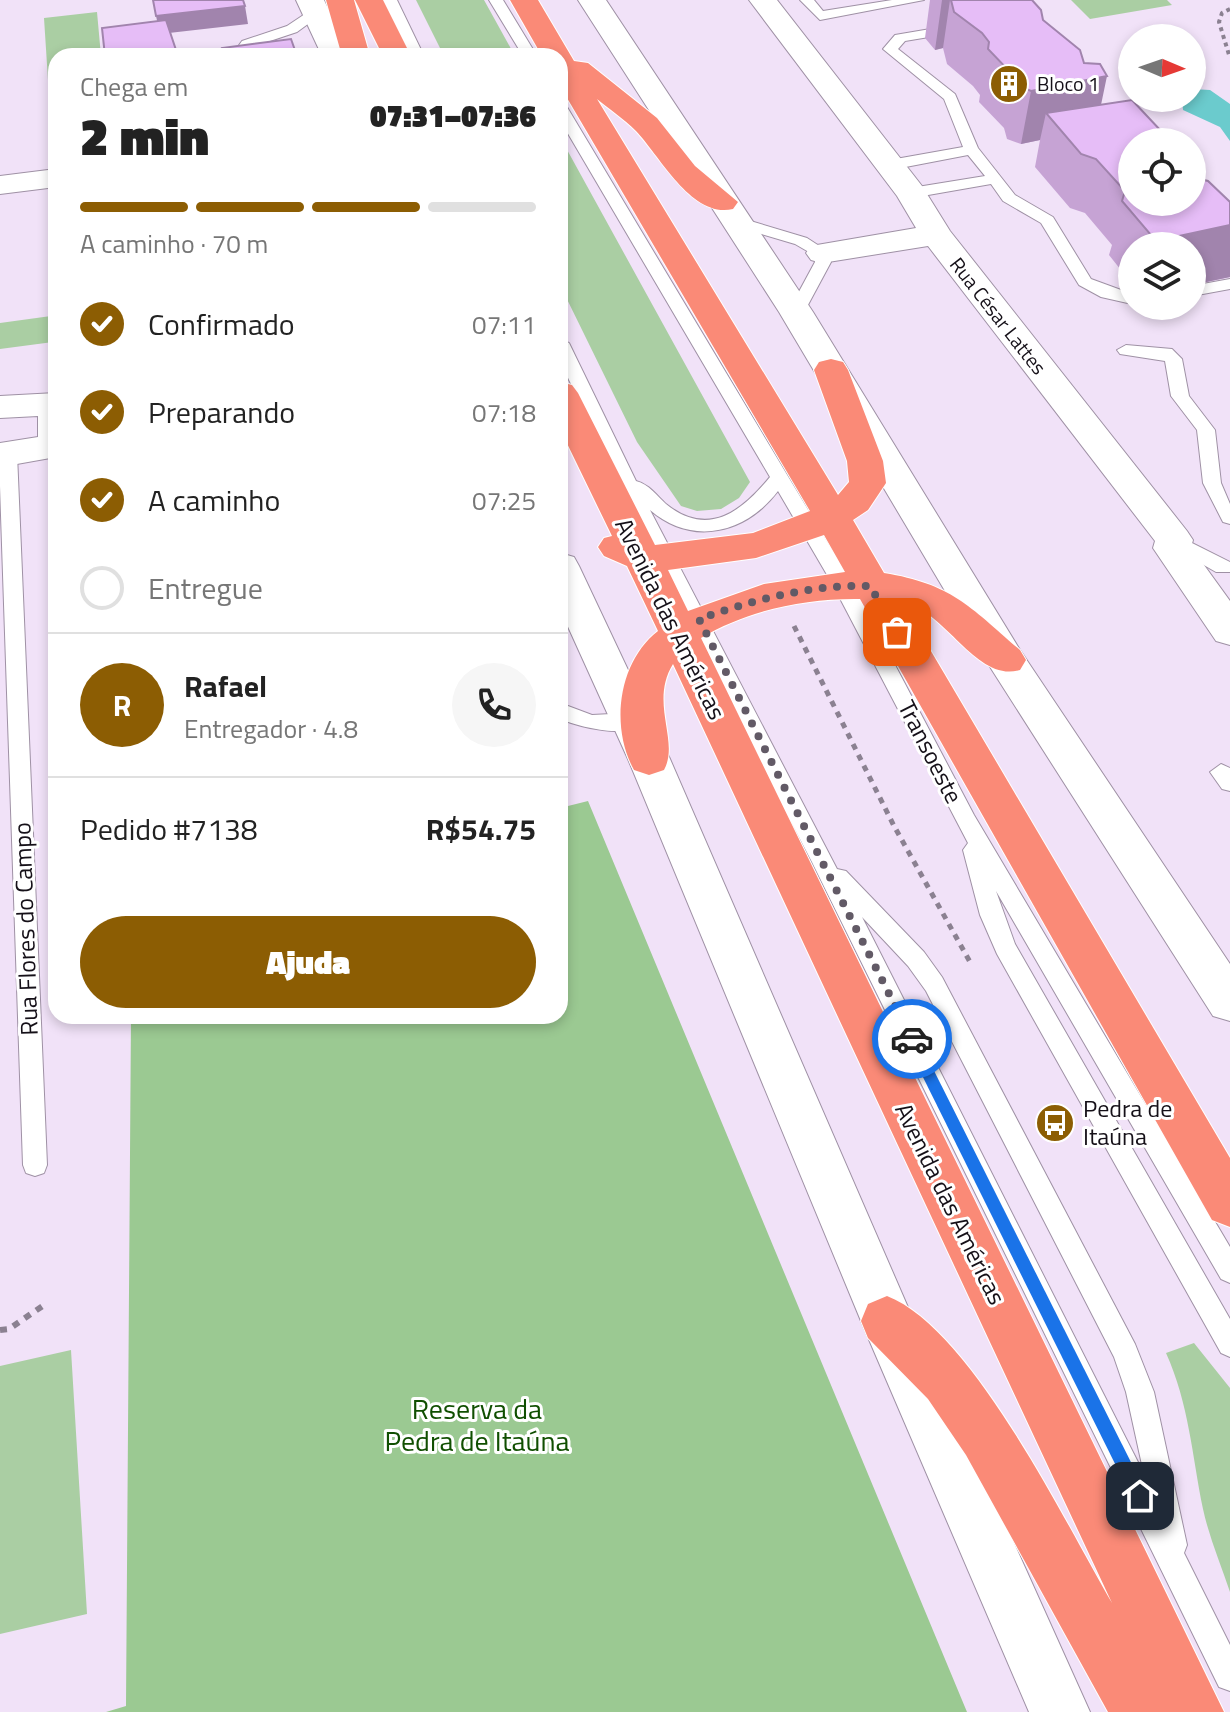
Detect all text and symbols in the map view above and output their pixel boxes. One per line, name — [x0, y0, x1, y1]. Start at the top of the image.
north arrow — [1118, 24, 1206, 112]
map controls — [1118, 24, 1206, 320]
building icon: Bloco 1 — [988, 63, 1030, 105]
text: Chega em — [80, 67, 188, 106]
place label: Bloco 1 — [1037, 68, 1099, 99]
text: 07:31–07:36 — [370, 93, 536, 139]
text: 2 min — [80, 96, 209, 175]
button: locate — [1118, 128, 1206, 216]
text: A caminho · 70 m — [80, 224, 268, 263]
button: layers — [1118, 232, 1206, 320]
street label: Rua César Lattes — [943, 250, 1054, 381]
text: Confirmado — [148, 301, 295, 347]
icon: check — [80, 302, 124, 346]
text: 07:11 — [472, 305, 536, 344]
text: Preparando — [148, 389, 295, 435]
icon: check — [80, 390, 124, 434]
text: 07:18 — [472, 393, 536, 432]
text: A caminho — [148, 477, 280, 523]
icon: check — [80, 478, 124, 522]
text: 07:25 — [472, 481, 536, 520]
street label: Avenida das Américas — [606, 512, 735, 725]
text: Entregue — [148, 565, 263, 611]
pin — [863, 598, 931, 666]
icon: bag — [875, 610, 919, 654]
text: Rafael — [184, 663, 267, 709]
button: phone — [452, 663, 536, 747]
text: R — [113, 682, 131, 728]
street label: Transoeste — [890, 694, 972, 809]
text: Entregador · 4.8 — [184, 709, 358, 748]
text: Pedido #7138 — [80, 806, 258, 852]
text: R$54.75 — [426, 806, 536, 852]
street label: Rua Flores do Campo — [3, 822, 47, 1036]
button: Ajuda — [80, 916, 536, 1008]
courier — [872, 999, 952, 1079]
icon: car — [890, 1017, 934, 1061]
place label: Pedra de Itaúna — [1083, 1090, 1172, 1154]
street label: Avenida das Américas — [886, 1097, 1015, 1310]
bus stop icon: Pedra de Itaúna — [1034, 1102, 1076, 1144]
park label: Reserva da Pedra de Itaúna — [384, 1387, 570, 1462]
pin — [1106, 1462, 1174, 1530]
icon: home — [1118, 1474, 1162, 1518]

